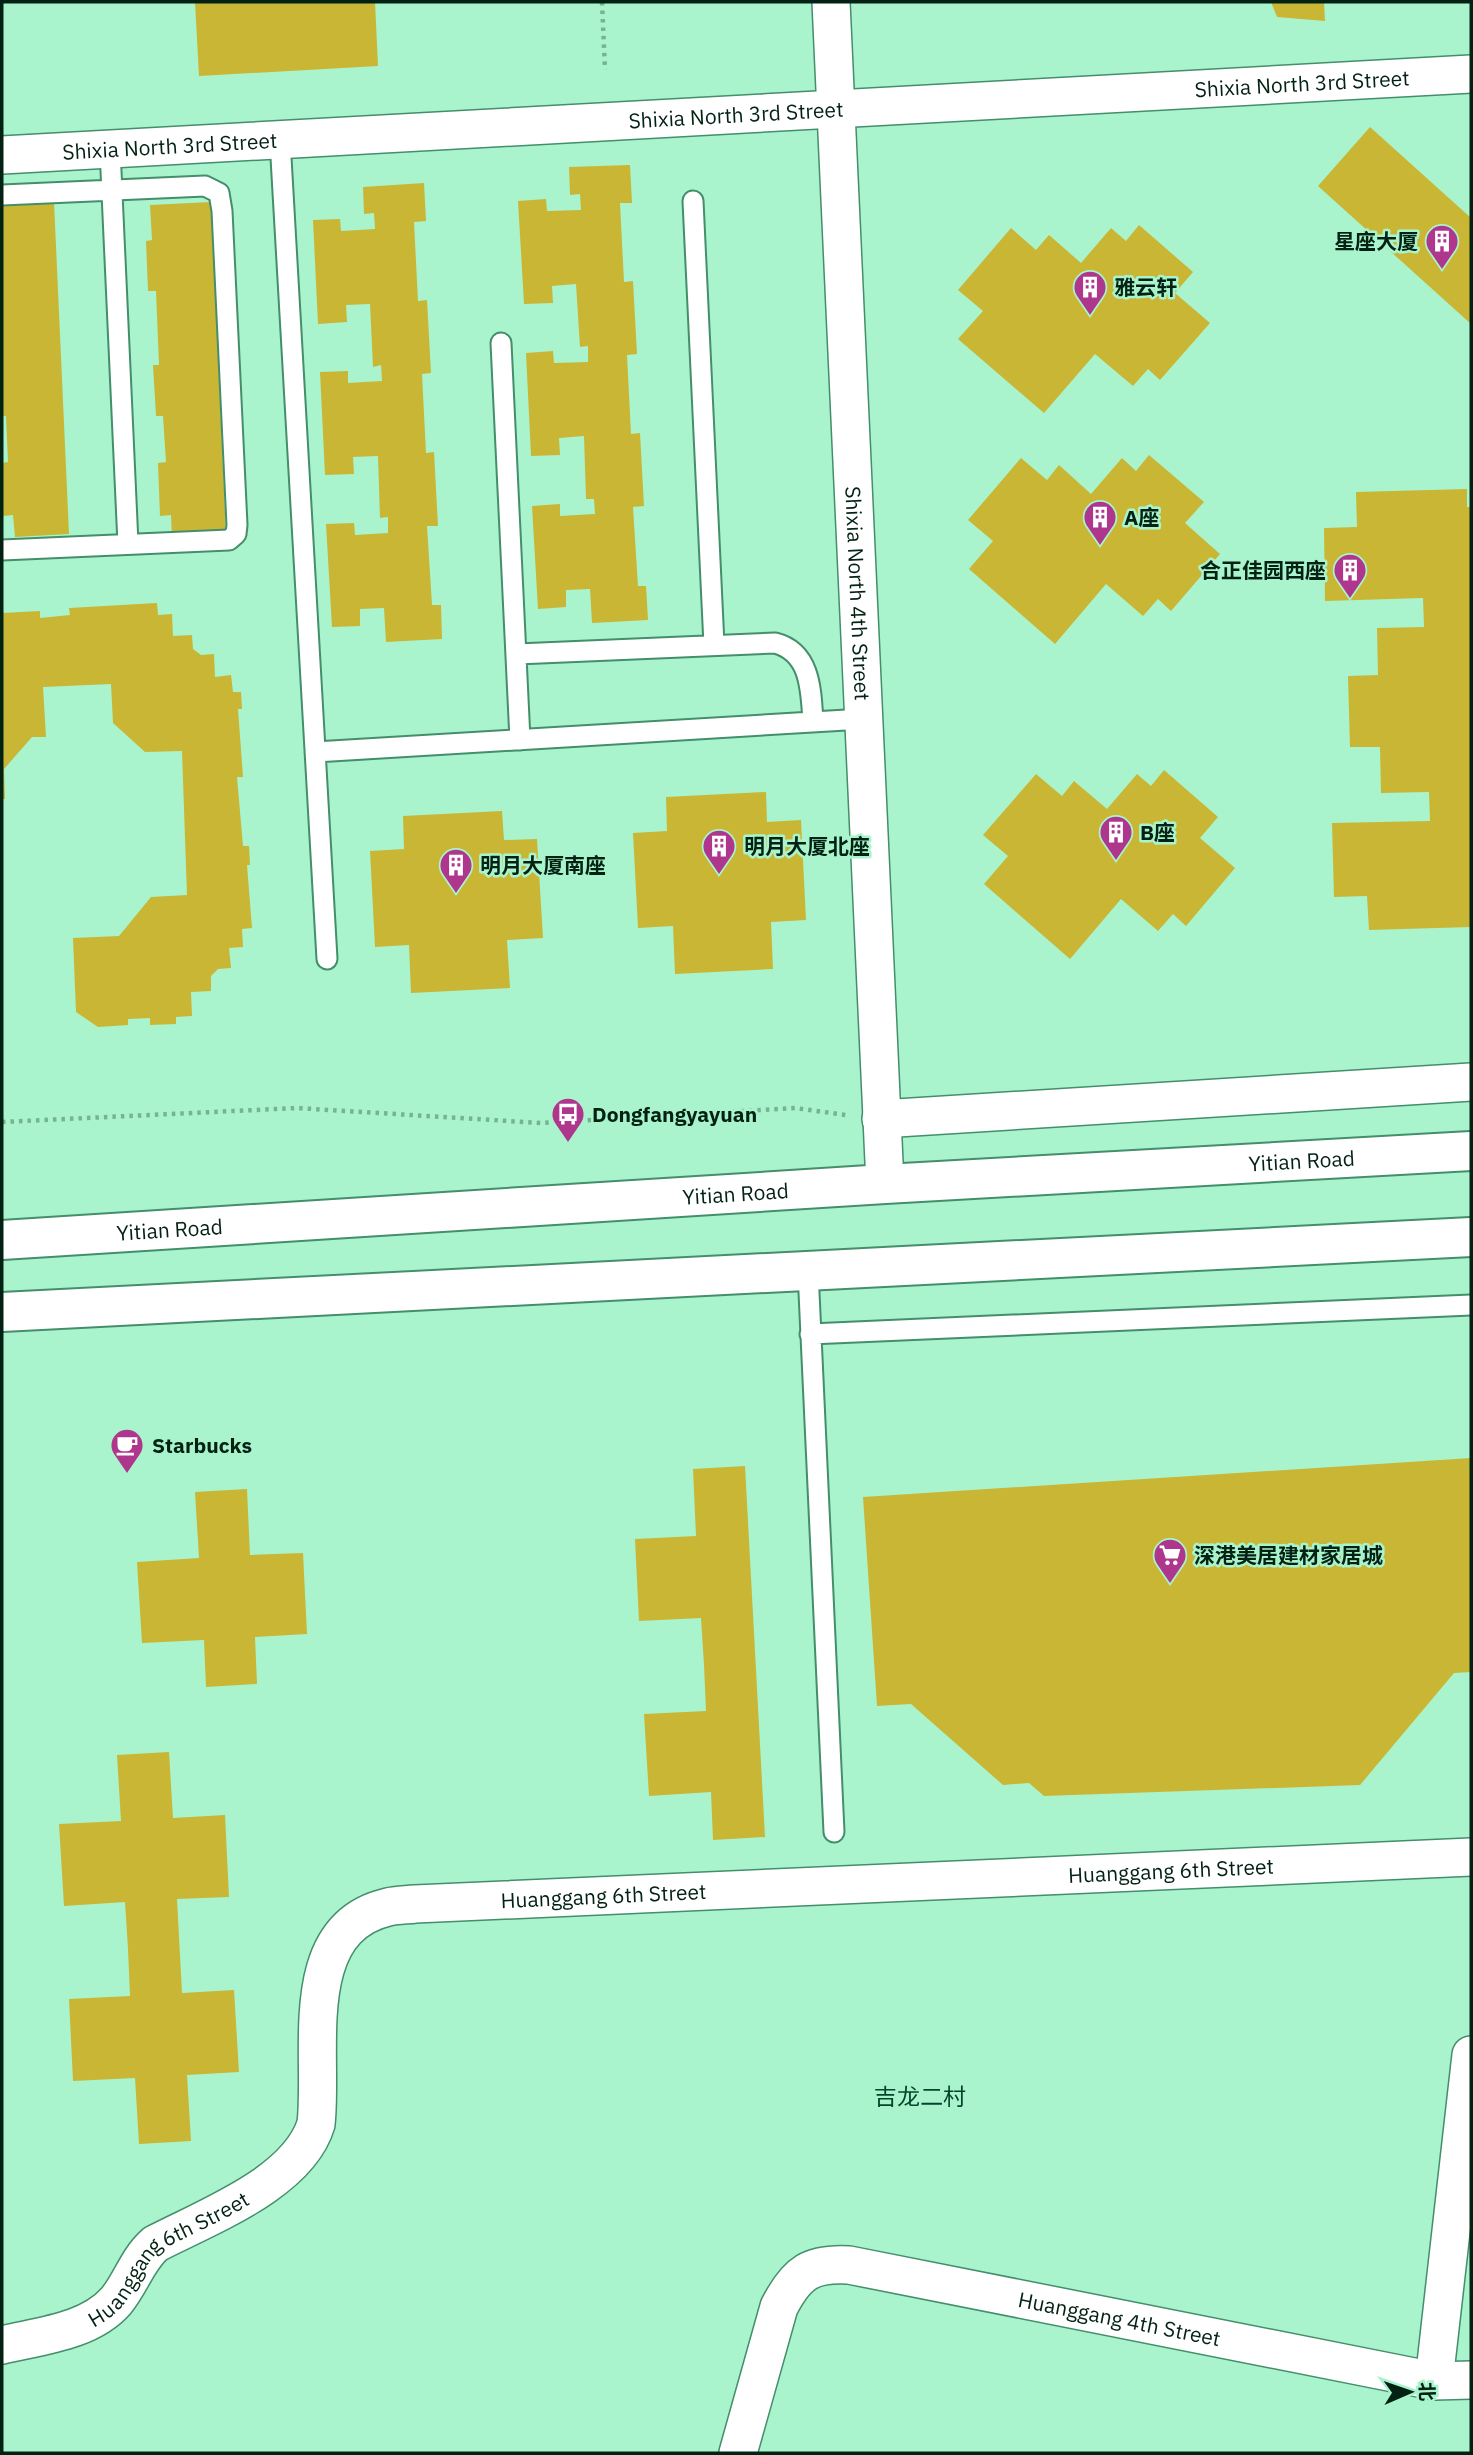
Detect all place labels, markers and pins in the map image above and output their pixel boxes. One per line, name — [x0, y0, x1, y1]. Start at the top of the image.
building icon: 星座大厦 — [1423, 222, 1461, 271]
place label: 星座大厦 — [1334, 227, 1418, 255]
building icon: 雅云轩 — [1071, 268, 1109, 317]
place label: 雅云轩 — [1114, 273, 1177, 301]
building icon: A座 — [1081, 498, 1119, 547]
place label: A座 — [1124, 503, 1159, 531]
building icon: 合正佳园西座 — [1331, 551, 1369, 600]
place label: 合正佳园西座 — [1200, 556, 1326, 584]
building icon: B座 — [1097, 813, 1135, 862]
place label: B座 — [1140, 818, 1175, 846]
building icon: 明月大厦北座 — [700, 827, 738, 876]
place label: 明月大厦北座 — [744, 832, 870, 860]
building icon: 明月大厦南座 — [437, 846, 475, 895]
place label: 明月大厦南座 — [480, 851, 606, 879]
bus stop icon: Dongfangyayuan — [549, 1095, 587, 1144]
place label: Dongfangyayuan — [592, 1100, 757, 1128]
cafe icon: Starbucks — [108, 1426, 146, 1475]
place label: Starbucks — [152, 1431, 252, 1459]
supermarket icon: 深港美居建材家居城 — [1151, 1536, 1189, 1585]
place label: 深港美居建材家居城 — [1194, 1541, 1383, 1569]

